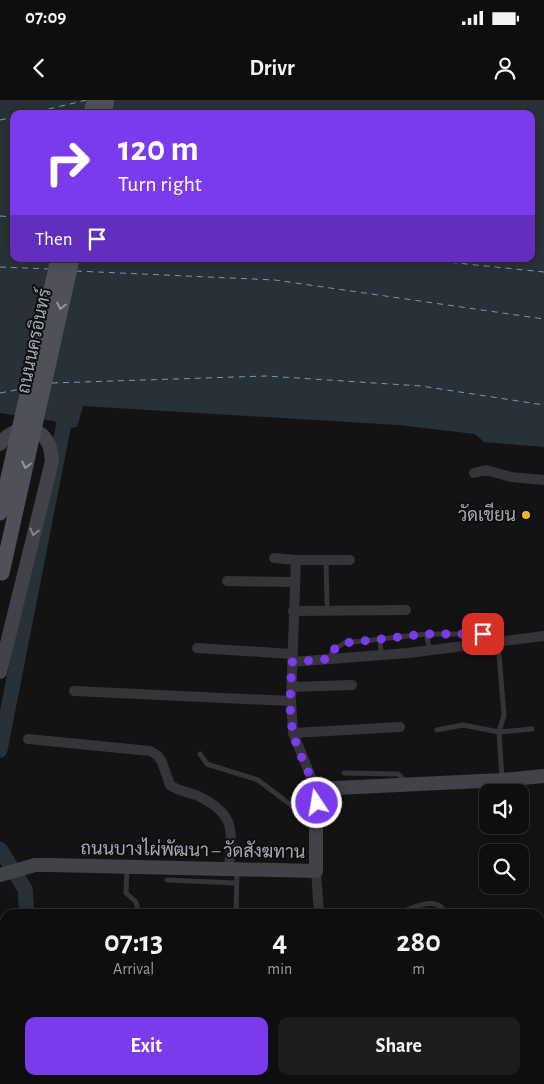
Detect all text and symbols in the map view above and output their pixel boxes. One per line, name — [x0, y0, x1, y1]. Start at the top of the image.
text: 07:09 — [25, 8, 67, 27]
icon: back — [25, 54, 53, 82]
icon: person — [491, 54, 519, 82]
text: Drivr — [249, 57, 295, 79]
icon: right — [35, 130, 100, 195]
text: 120 m — [118, 132, 199, 167]
text: Turn right — [118, 173, 202, 195]
icon: arrive — [83, 225, 111, 253]
text: Then — [35, 230, 73, 249]
street label: ถนนนครอินทร์ — [10, 286, 55, 395]
one-way arrow — [56, 302, 67, 311]
one-way arrow — [21, 461, 32, 469]
place label: วัดเขียน — [458, 502, 516, 525]
marker: วัดเขียน — [520, 509, 532, 521]
one-way arrow — [29, 528, 40, 537]
pin — [462, 613, 504, 655]
icon: arrive — [469, 620, 497, 648]
position arrow — [290, 776, 342, 828]
map controls — [479, 784, 529, 894]
button: sound — [479, 784, 529, 834]
street label: ถนนบางไผ่พัฒนา – วัดสังฆทาน — [80, 835, 306, 862]
button: search — [479, 844, 529, 894]
text: 07:13 — [104, 927, 163, 957]
text: 4 — [272, 927, 287, 957]
text: 280 — [396, 927, 441, 957]
text: Arrival — [113, 961, 154, 977]
text: min — [267, 961, 292, 977]
text: m — [412, 961, 425, 977]
button: Exit — [25, 1017, 268, 1075]
button: Share — [278, 1017, 520, 1075]

